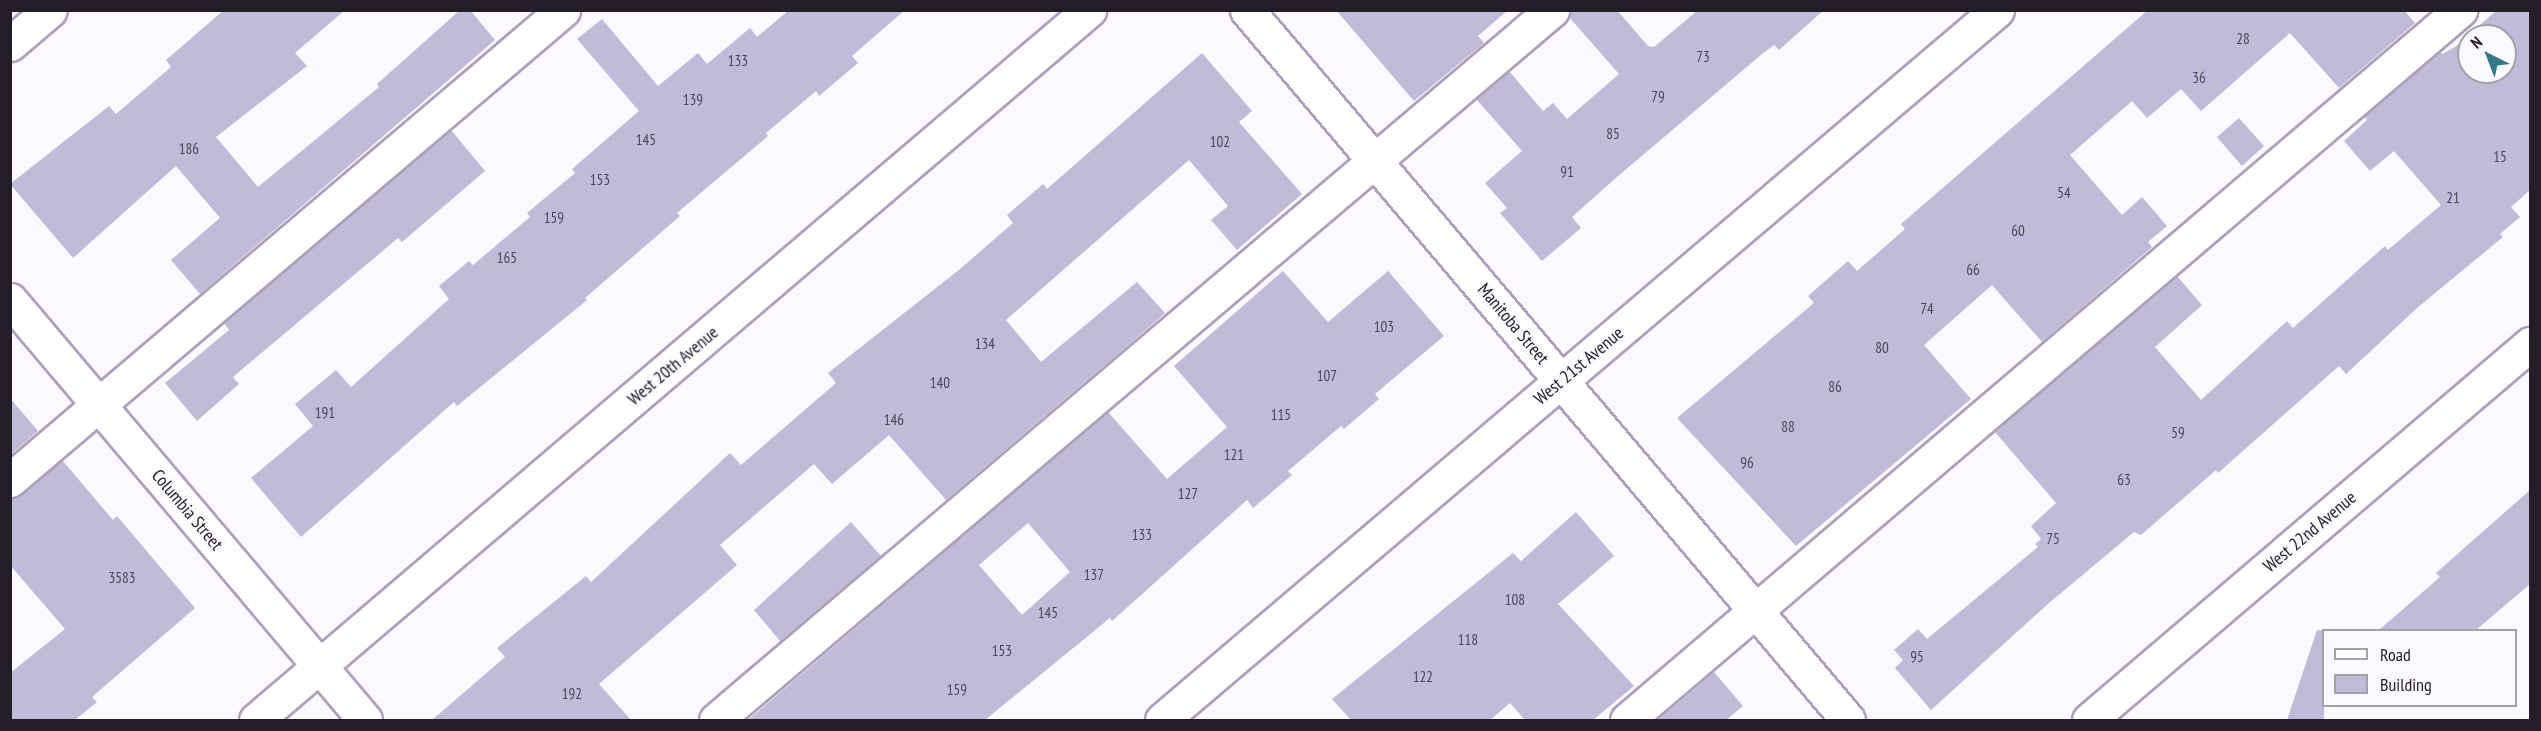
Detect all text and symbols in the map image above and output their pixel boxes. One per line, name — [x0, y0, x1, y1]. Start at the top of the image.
north arrow — [2457, 24, 2517, 84]
house number: 28 — [2236, 30, 2250, 48]
text: N — [2466, 32, 2486, 52]
house number: 73 — [1696, 48, 1710, 66]
house number: 133 — [728, 52, 748, 70]
house number: 36 — [2192, 69, 2206, 87]
house number: 79 — [1651, 88, 1665, 106]
house number: 139 — [683, 91, 703, 109]
house number: 85 — [1606, 125, 1620, 143]
house number: 145 — [636, 131, 656, 149]
house number: 102 — [1210, 133, 1230, 151]
house number: 186 — [179, 140, 199, 158]
house number: 15 — [2493, 148, 2507, 166]
house number: 91 — [1560, 163, 1574, 181]
house number: 153 — [590, 171, 610, 189]
house number: 54 — [2057, 184, 2071, 202]
house number: 21 — [2446, 189, 2460, 207]
house number: 159 — [544, 209, 564, 227]
house number: 60 — [2011, 222, 2025, 240]
house number: 165 — [497, 249, 517, 267]
house number: 66 — [1966, 261, 1980, 279]
street label: Manitoba Street — [1473, 279, 1553, 369]
house number: 74 — [1920, 300, 1934, 318]
house number: 103 — [1374, 318, 1394, 336]
street label: West 20th Avenue — [623, 322, 723, 410]
street label: West 21st Avenue — [1530, 322, 1628, 410]
house number: 134 — [975, 335, 995, 353]
house number: 80 — [1875, 339, 1889, 357]
house number: 107 — [1317, 367, 1337, 385]
house number: 140 — [930, 374, 950, 392]
house number: 86 — [1828, 378, 1842, 396]
house number: 191 — [315, 404, 335, 422]
house number: 115 — [1271, 406, 1291, 424]
house number: 146 — [884, 411, 904, 429]
house number: 88 — [1781, 418, 1795, 436]
house number: 59 — [2171, 424, 2185, 442]
house number: 121 — [1224, 446, 1244, 464]
house number: 96 — [1740, 454, 1754, 472]
street label: Columbia Street — [147, 465, 227, 555]
house number: 63 — [2117, 471, 2131, 489]
house number: 127 — [1178, 485, 1198, 503]
street label: West 22nd Avenue — [2259, 487, 2361, 577]
house number: 133 — [1132, 526, 1152, 544]
house number: 75 — [2046, 530, 2060, 548]
house number: 137 — [1084, 566, 1104, 584]
house number: 3583 — [109, 569, 135, 587]
house number: 108 — [1505, 591, 1525, 609]
house number: 145 — [1038, 604, 1058, 622]
legend — [2322, 629, 2517, 707]
house number: 118 — [1458, 631, 1478, 649]
house number: 153 — [992, 642, 1012, 660]
text: Road — [2380, 643, 2411, 666]
house number: 95 — [1910, 648, 1924, 666]
house number: 122 — [1413, 668, 1433, 686]
text: Building — [2380, 673, 2432, 696]
house number: 159 — [947, 681, 967, 699]
house number: 192 — [562, 685, 582, 703]

